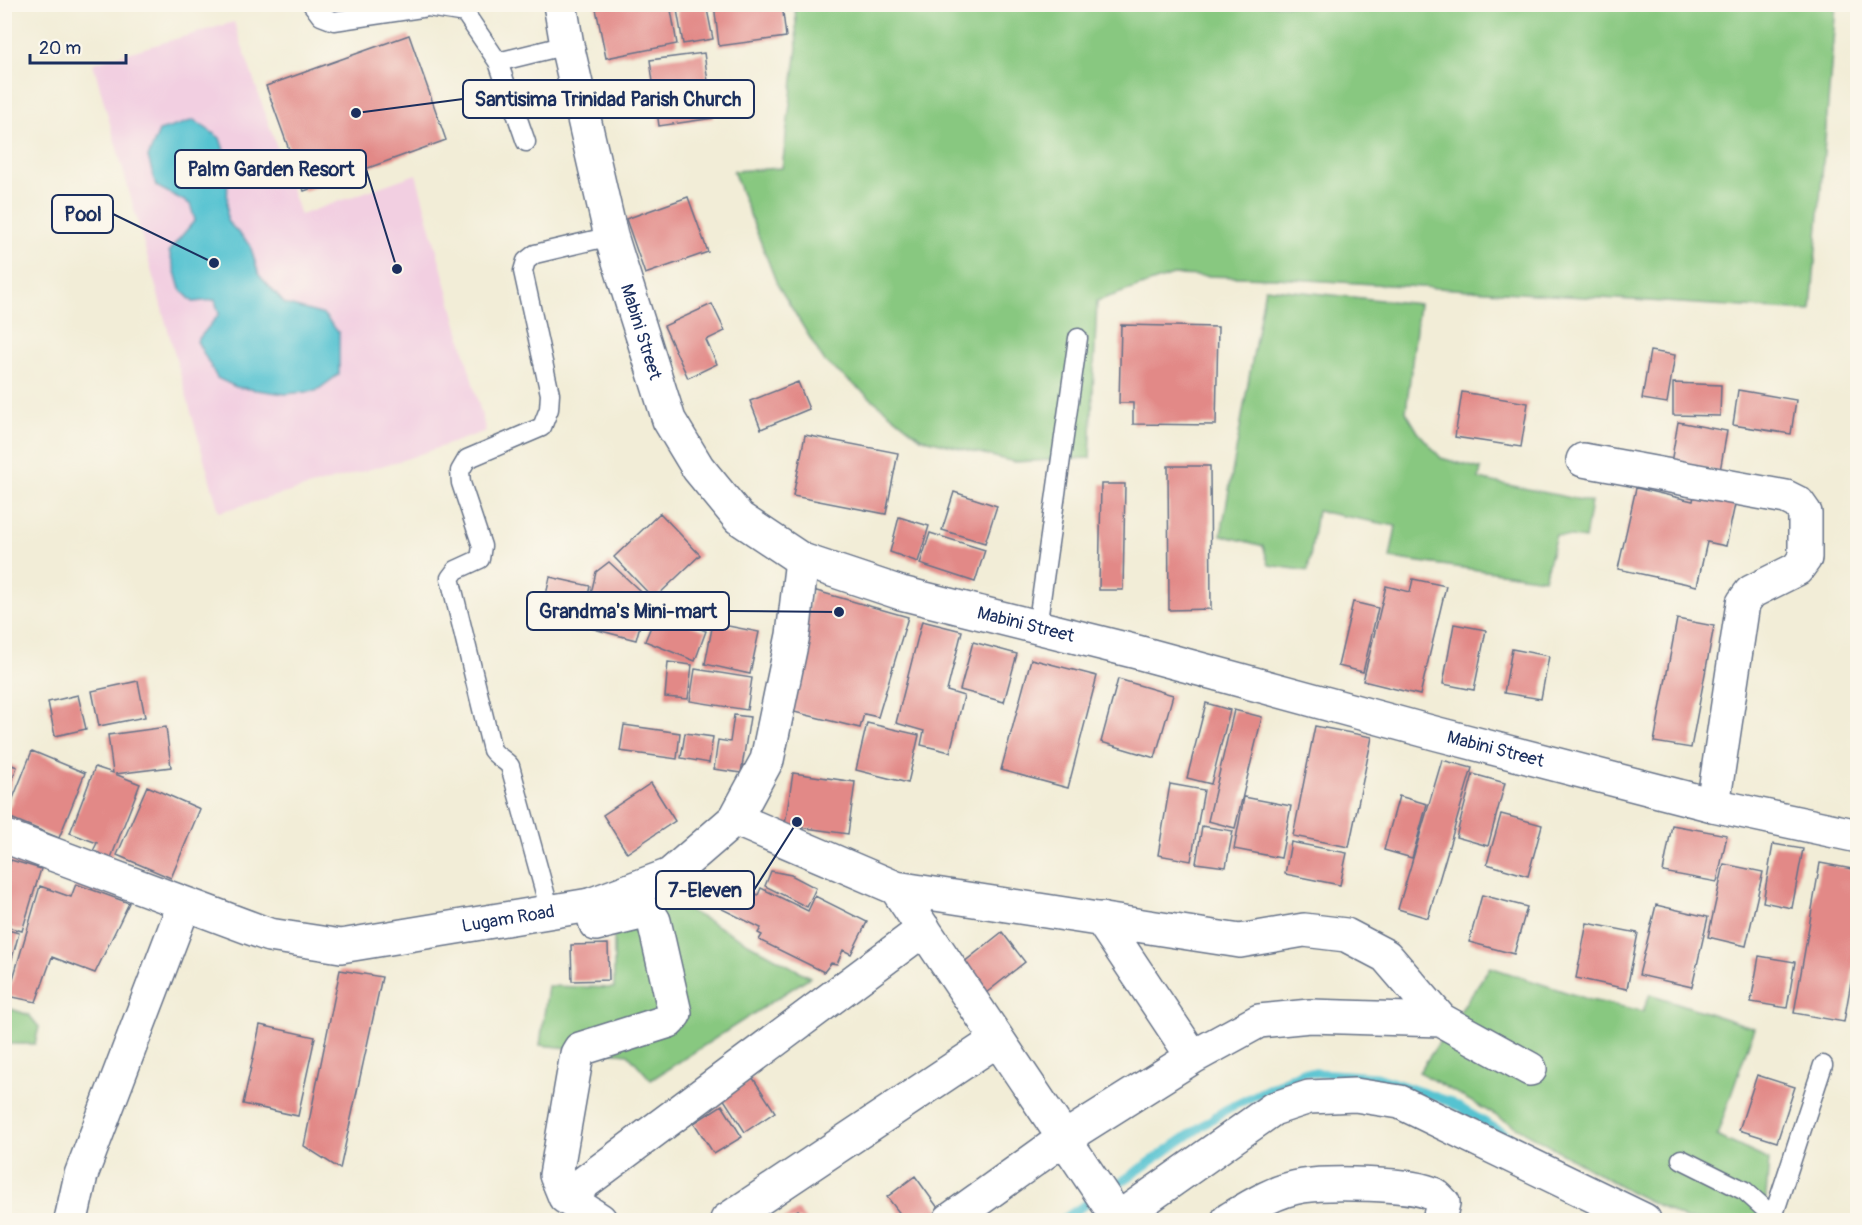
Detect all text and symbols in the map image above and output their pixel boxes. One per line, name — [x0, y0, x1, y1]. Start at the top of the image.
scale bar — [30, 27, 126, 65]
text: 20 m — [39, 37, 81, 60]
callout: Santisima Trinidad Parish Church — [463, 80, 754, 118]
text: Santisima Trinidad Parish Church — [475, 87, 742, 112]
callout: Palm Garden Resort — [175, 150, 366, 188]
text: Palm Garden Resort — [187, 157, 356, 182]
callout: Pool — [52, 195, 113, 233]
text: Pool — [64, 202, 102, 227]
street label: Mabini Street — [615, 281, 667, 383]
callout: Grandma's Mini-mart — [527, 592, 729, 630]
text: Grandma's Mini-mart — [539, 599, 718, 624]
street label: Mabini Street — [975, 601, 1078, 648]
street label: Mabini Street — [1445, 725, 1547, 773]
callout: 7-Eleven — [656, 871, 754, 909]
text: 7-Eleven — [668, 878, 742, 903]
street label: Lugam Road — [460, 900, 556, 937]

